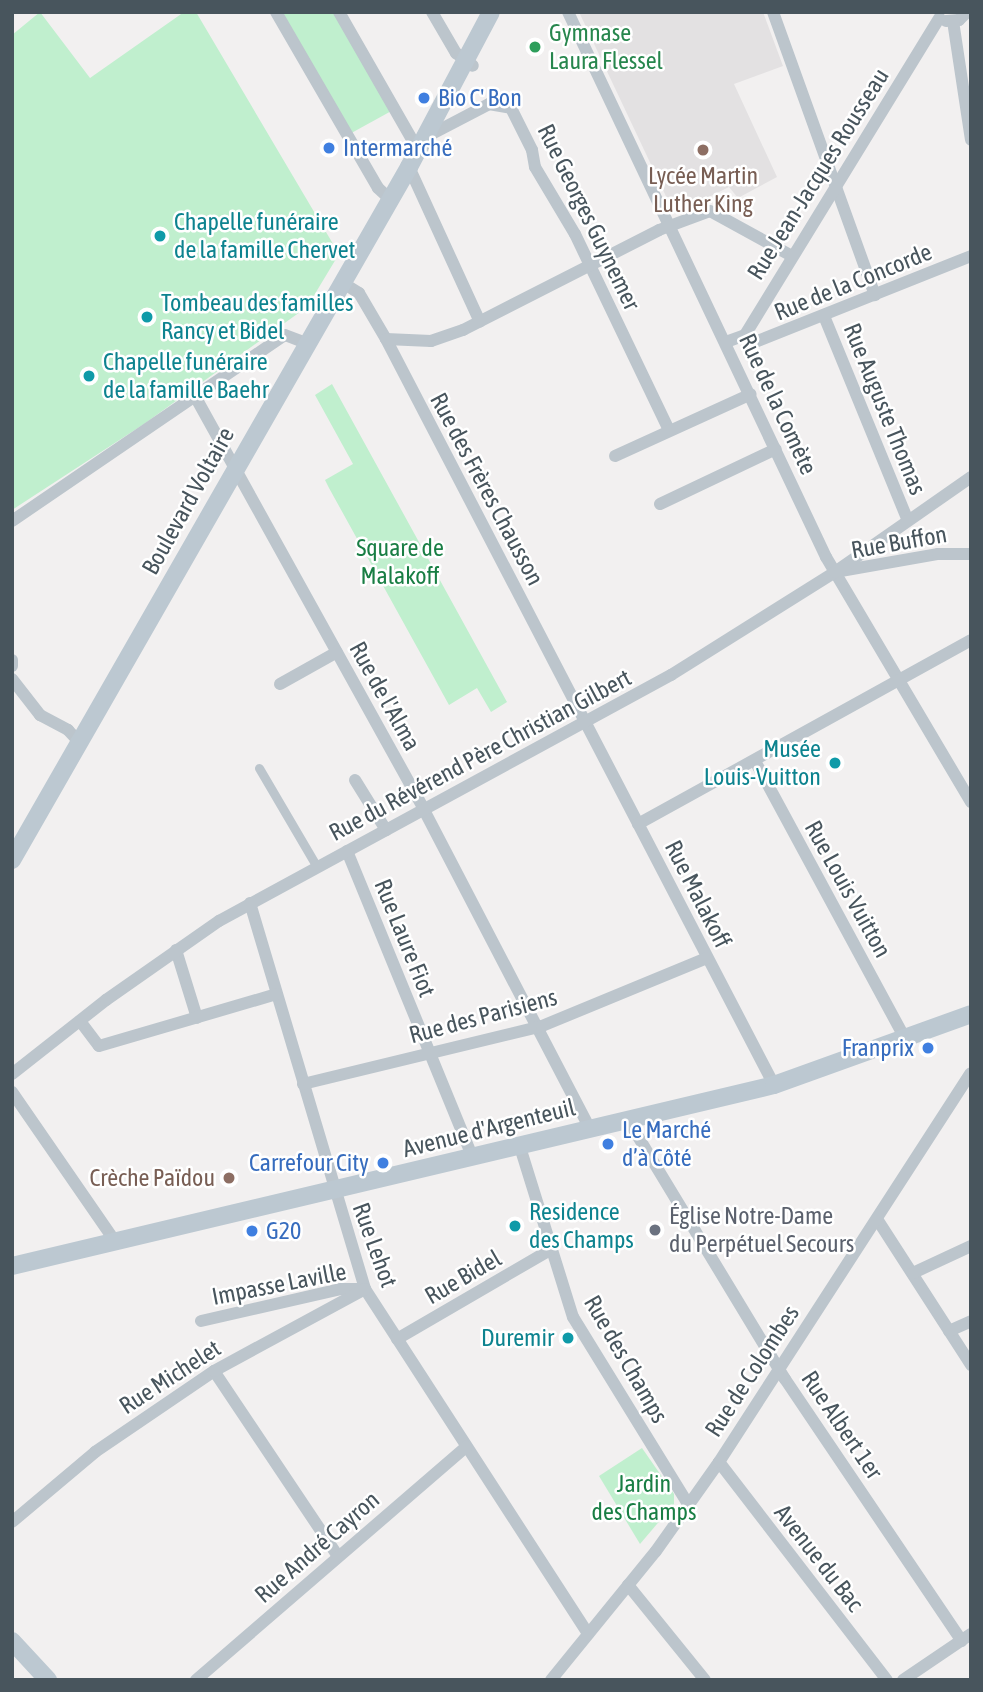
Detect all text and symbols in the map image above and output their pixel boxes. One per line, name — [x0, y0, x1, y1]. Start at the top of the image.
place label: Gymnase Laura Flessel — [549, 19, 663, 75]
marker: Gymnase Laura Flessel — [527, 39, 543, 55]
street label: Rue Jean-Jacques Rousseau — [741, 63, 895, 285]
place label: Bio C' Bon — [438, 84, 522, 112]
marker: Bio C' Bon — [416, 90, 432, 106]
street label: Rue Georges Guynemer — [531, 119, 647, 315]
place label: Intermarché — [343, 134, 452, 162]
marker: Intermarché — [321, 140, 337, 156]
marker: Lycée Martin Luther King — [695, 142, 711, 158]
place label: Lycée Martin Luther King — [648, 162, 758, 218]
place label: Chapelle funéraire de la famille Chervet — [174, 208, 355, 264]
marker: Chapelle funéraire de la famille Chervet — [152, 228, 168, 244]
street label: Rue de la Concorde — [770, 237, 936, 327]
place label: Tombeau des familles Rancy et Bidel — [161, 289, 353, 345]
marker: Tombeau des familles Rancy et Bidel — [139, 309, 155, 325]
street label: Rue Auguste Thomas — [838, 319, 932, 499]
street label: Rue de la Comète — [733, 329, 823, 479]
place label: Chapelle funéraire de la famille Baehr — [103, 348, 269, 404]
marker: Chapelle funéraire de la famille Baehr — [81, 368, 97, 384]
street label: Rue des Frères Chausson — [424, 388, 550, 590]
street label: Boulevard Voltaire — [136, 422, 240, 580]
street label: Rue Buffon — [849, 519, 949, 565]
park label: Square de Malakoff — [356, 534, 444, 590]
street label: Rue de l'Alma — [343, 636, 427, 756]
street label: Rue du Révérend Père Christian Gilbert — [324, 663, 636, 847]
place label: Musée Louis-Vuitton — [704, 735, 821, 791]
marker: Musée Louis-Vuitton — [827, 755, 843, 771]
street label: Rue Louis Vuitton — [799, 815, 897, 963]
street label: Rue Malakoff — [659, 835, 737, 953]
street label: Rue Laure Fiot — [368, 875, 442, 1001]
street label: Rue des Parisiens — [406, 982, 560, 1050]
place label: Franprix — [842, 1034, 914, 1062]
marker: Franprix — [920, 1040, 936, 1056]
street label: Avenue d'Argenteuil — [400, 1093, 578, 1163]
place label: Le Marché d’à Côté — [622, 1116, 711, 1172]
marker: Le Marché d’à Côté — [600, 1136, 616, 1152]
place label: Carrefour City — [249, 1149, 369, 1177]
marker: Carrefour City — [375, 1155, 391, 1171]
place label: Crèche Païdou — [89, 1164, 215, 1192]
marker: Crèche Païdou — [221, 1170, 237, 1186]
place label: Residence des Champs — [529, 1198, 634, 1254]
street label: Rue Lehot — [346, 1199, 404, 1291]
place label: Église Notre-Dame du Perpétuel Secours — [669, 1202, 854, 1258]
place label: G20 — [266, 1217, 301, 1245]
marker: Residence des Champs — [507, 1218, 523, 1234]
marker: Église Notre-Dame du Perpétuel Secours — [647, 1222, 663, 1238]
marker: G20 — [244, 1223, 260, 1239]
street label: Rue Bidel — [420, 1244, 506, 1310]
street label: Impasse Laville — [209, 1257, 349, 1311]
street label: Rue des Champs — [578, 1290, 674, 1428]
street label: Rue de Colombes — [699, 1300, 805, 1442]
place label: Duremir — [481, 1324, 554, 1352]
marker: Duremir — [560, 1330, 576, 1346]
street label: Rue Michelet — [114, 1334, 226, 1420]
street label: Rue Albert 1er — [795, 1365, 889, 1485]
park label: Jardin des Champs — [592, 1470, 696, 1526]
street label: Rue André Cayron — [249, 1485, 385, 1609]
street label: Avenue du Bac — [768, 1499, 870, 1617]

